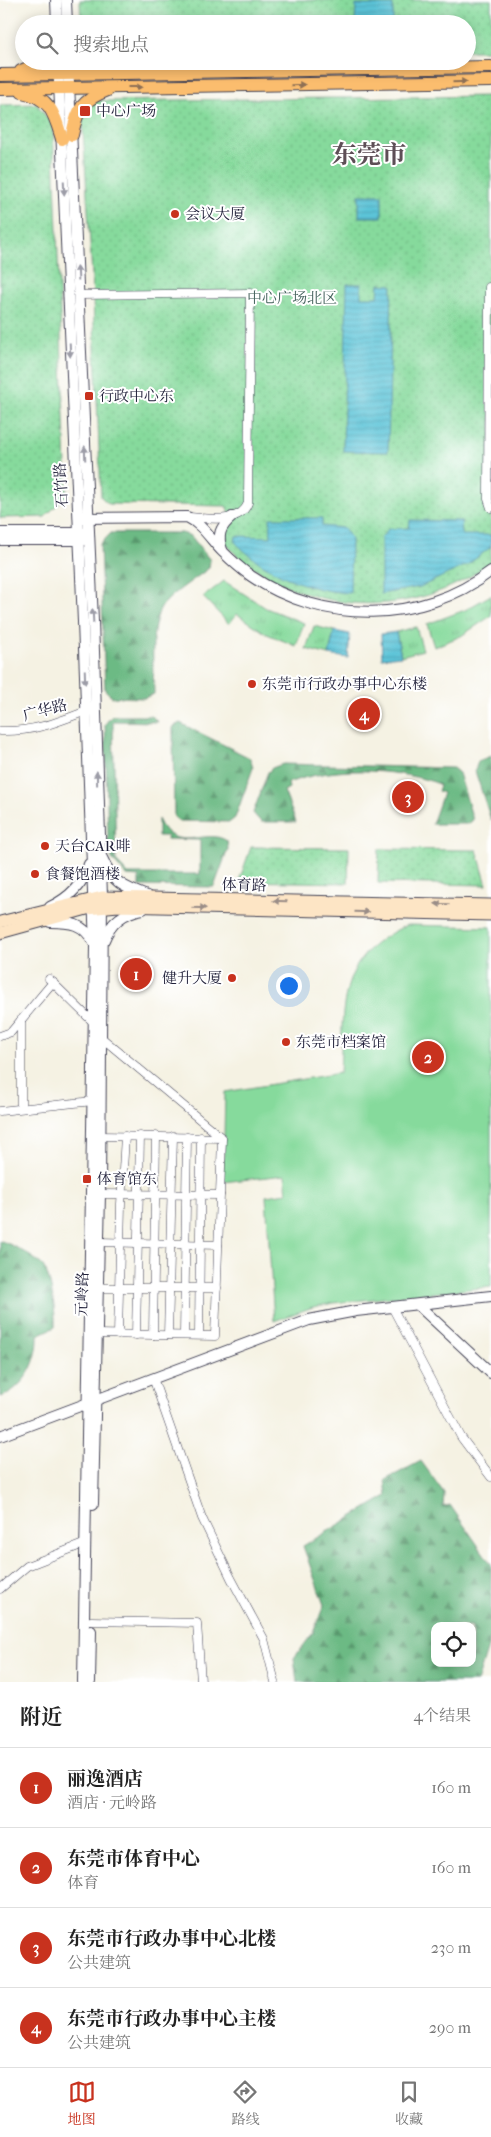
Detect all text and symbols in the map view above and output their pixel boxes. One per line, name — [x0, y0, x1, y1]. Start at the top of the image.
search box — [15, 15, 476, 70]
icon: search — [33, 29, 61, 57]
text: 搜索地点 — [73, 34, 149, 56]
one-way arrow — [452, 77, 468, 85]
one-way arrow — [290, 81, 306, 89]
one-way arrow — [128, 83, 144, 91]
place label: 中心广场 — [96, 102, 156, 120]
marker: 中心广场 — [78, 104, 92, 118]
district label: 东莞市 — [331, 140, 407, 169]
one-way arrow — [60, 180, 68, 196]
place label: 会议大厦 — [185, 205, 245, 223]
marker: 会议大厦 — [169, 208, 181, 220]
one-way arrow — [74, 265, 82, 281]
park label: 中心广场北区 — [247, 289, 337, 307]
one-way arrow — [66, 343, 74, 359]
place label: 行政中心东 — [99, 387, 174, 405]
marker: 行政中心东 — [83, 390, 95, 402]
one-way arrow — [81, 445, 89, 461]
street label: 石竹路 — [51, 462, 71, 508]
one-way arrow — [88, 607, 96, 623]
one-way arrow — [81, 669, 89, 685]
place label: 东莞市行政办事中心东楼 — [262, 675, 427, 693]
marker: 东莞市行政办事中心东楼 — [246, 678, 258, 690]
street label: 广华路 — [21, 695, 69, 725]
pin: 4 — [348, 695, 380, 733]
one-way arrow — [93, 770, 101, 786]
pin: 3 — [392, 778, 424, 816]
place label: 天台CAR啡 — [55, 837, 131, 855]
marker: 天台CAR啡 — [39, 840, 51, 852]
place label: 食餐饱酒楼 — [45, 865, 120, 883]
marker: 食餐饱酒楼 — [29, 868, 41, 880]
street label: 体育路 — [221, 876, 267, 894]
one-way arrow — [272, 896, 288, 904]
one-way arrow — [434, 900, 450, 908]
one-way arrow — [191, 905, 207, 913]
one-way arrow — [354, 908, 370, 916]
pin: 1 — [120, 955, 152, 993]
place label: 健升大厦 — [162, 969, 222, 987]
marker: 健升大厦 — [226, 972, 238, 984]
your location — [276, 973, 302, 999]
place label: 东莞市档案馆 — [296, 1033, 386, 1051]
marker: 东莞市档案馆 — [280, 1036, 292, 1048]
pin: 2 — [412, 1038, 444, 1076]
place label: 体育馆东 — [97, 1170, 157, 1188]
marker: 体育馆东 — [81, 1173, 93, 1185]
street label: 元岭路 — [72, 1271, 92, 1317]
map controls — [431, 1622, 476, 1667]
button: locate — [431, 1622, 476, 1667]
text: 附近 — [20, 1705, 62, 1729]
text: 4个结果 — [414, 1706, 471, 1725]
text: 丽逸酒店 — [67, 1768, 143, 1790]
text: 1 — [33, 1778, 39, 1797]
text: 160 m — [431, 1778, 471, 1797]
text: 酒店 · 元岭路 — [67, 1793, 157, 1812]
text: 东莞市体育中心 — [67, 1848, 200, 1870]
text: 2 — [32, 1858, 40, 1877]
text: 160 m — [431, 1858, 471, 1877]
text: 体育 — [67, 1873, 99, 1892]
text: 东莞市行政办事中心北楼 — [67, 1928, 276, 1950]
text: 3 — [33, 1938, 39, 1957]
text: 230 m — [431, 1938, 471, 1957]
text: 公共建筑 — [67, 1953, 131, 1972]
text: 东莞市行政办事中心主楼 — [67, 2008, 276, 2030]
text: 4 — [31, 2018, 41, 2037]
text: 290 m — [429, 2018, 471, 2037]
text: 公共建筑 — [67, 2033, 131, 2052]
tab: 地图 — [68, 2078, 96, 2128]
tab: 路线 — [231, 2078, 259, 2128]
tab: 收藏 — [395, 2078, 423, 2128]

